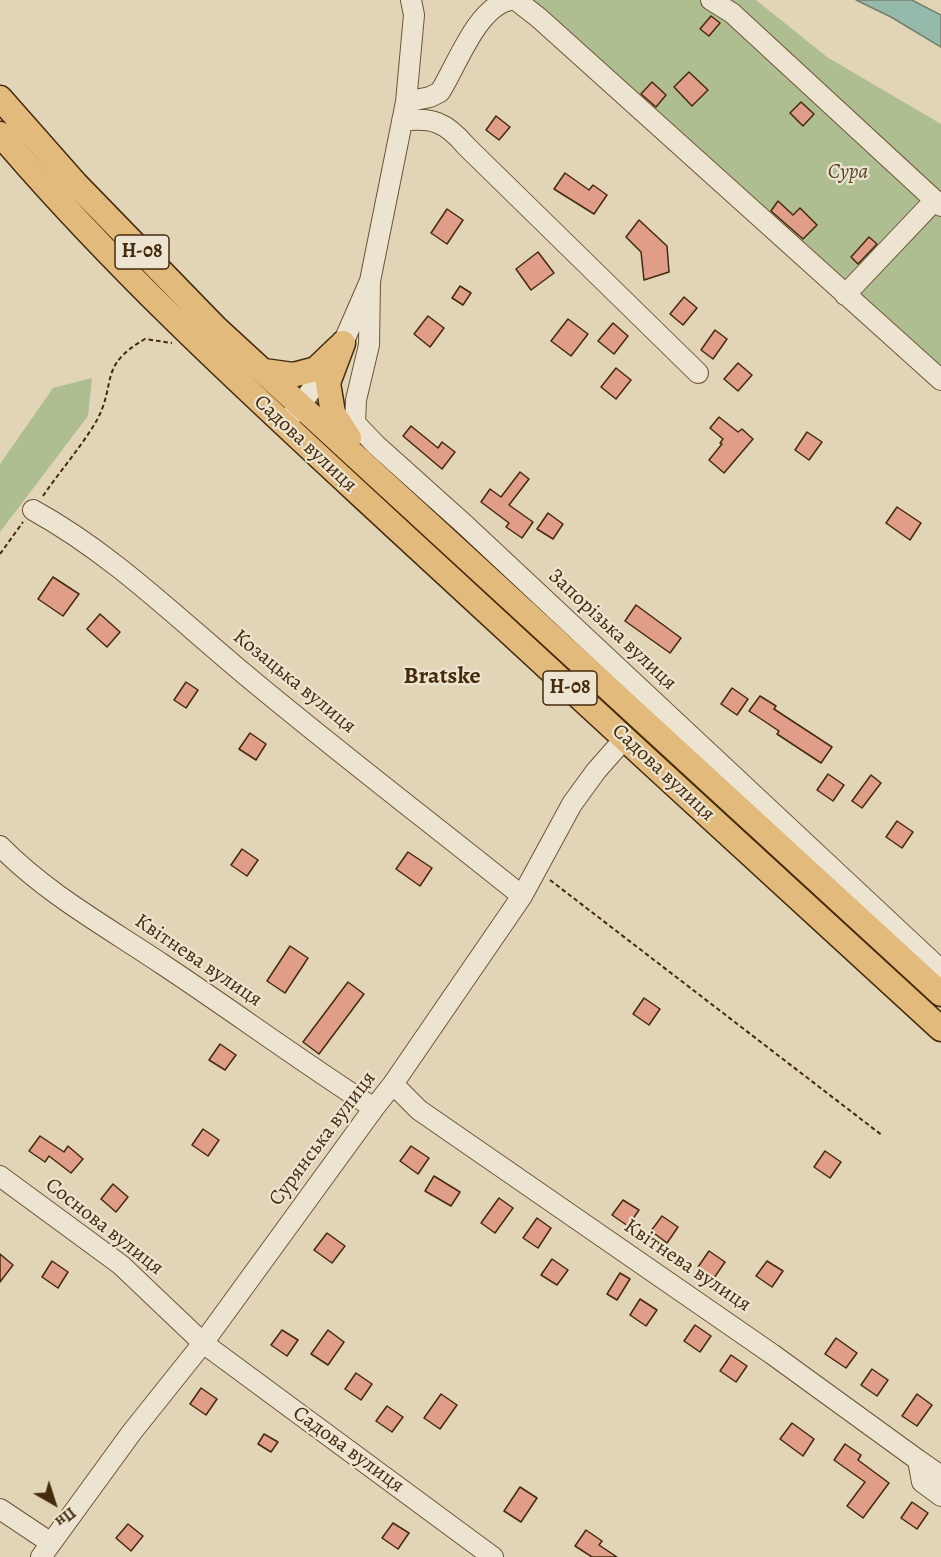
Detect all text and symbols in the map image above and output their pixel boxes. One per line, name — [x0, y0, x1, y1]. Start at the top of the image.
park label: Сура — [828, 160, 868, 186]
road number: Н-08 — [115, 235, 169, 269]
street label: Садова вулиця — [248, 390, 362, 498]
street label: Запорізька вулиця — [542, 564, 682, 696]
street label: Козацька вулиця — [227, 625, 361, 739]
district label: Bratske — [404, 663, 480, 691]
road number: Н-08 — [543, 671, 597, 705]
street label: Садова вулиця — [606, 719, 720, 827]
street label: Квітнева вулиця — [129, 909, 267, 1013]
street label: Сурянська вулиця — [264, 1067, 382, 1211]
street label: Соснова вулиця — [40, 1173, 168, 1281]
street label: Квітнева вулиця — [618, 1214, 756, 1318]
street label: Садова вулиця — [287, 1401, 409, 1499]
north arrow — [24, 1473, 84, 1533]
text: Пн — [50, 1502, 80, 1532]

